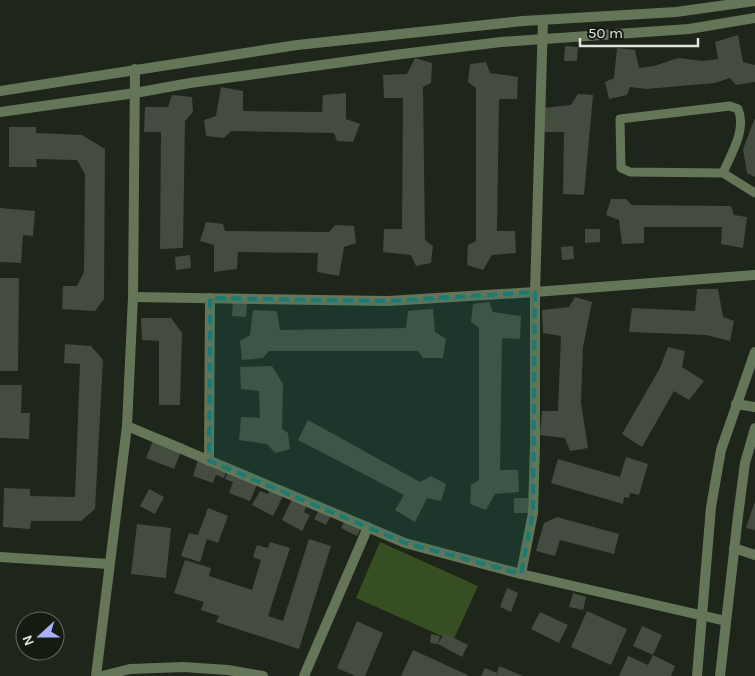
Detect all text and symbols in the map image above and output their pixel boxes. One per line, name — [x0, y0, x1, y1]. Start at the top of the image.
scale bar — [580, 15, 698, 47]
text: 50 m — [588, 24, 623, 42]
north arrow — [15, 611, 65, 661]
text: N — [19, 633, 38, 648]

